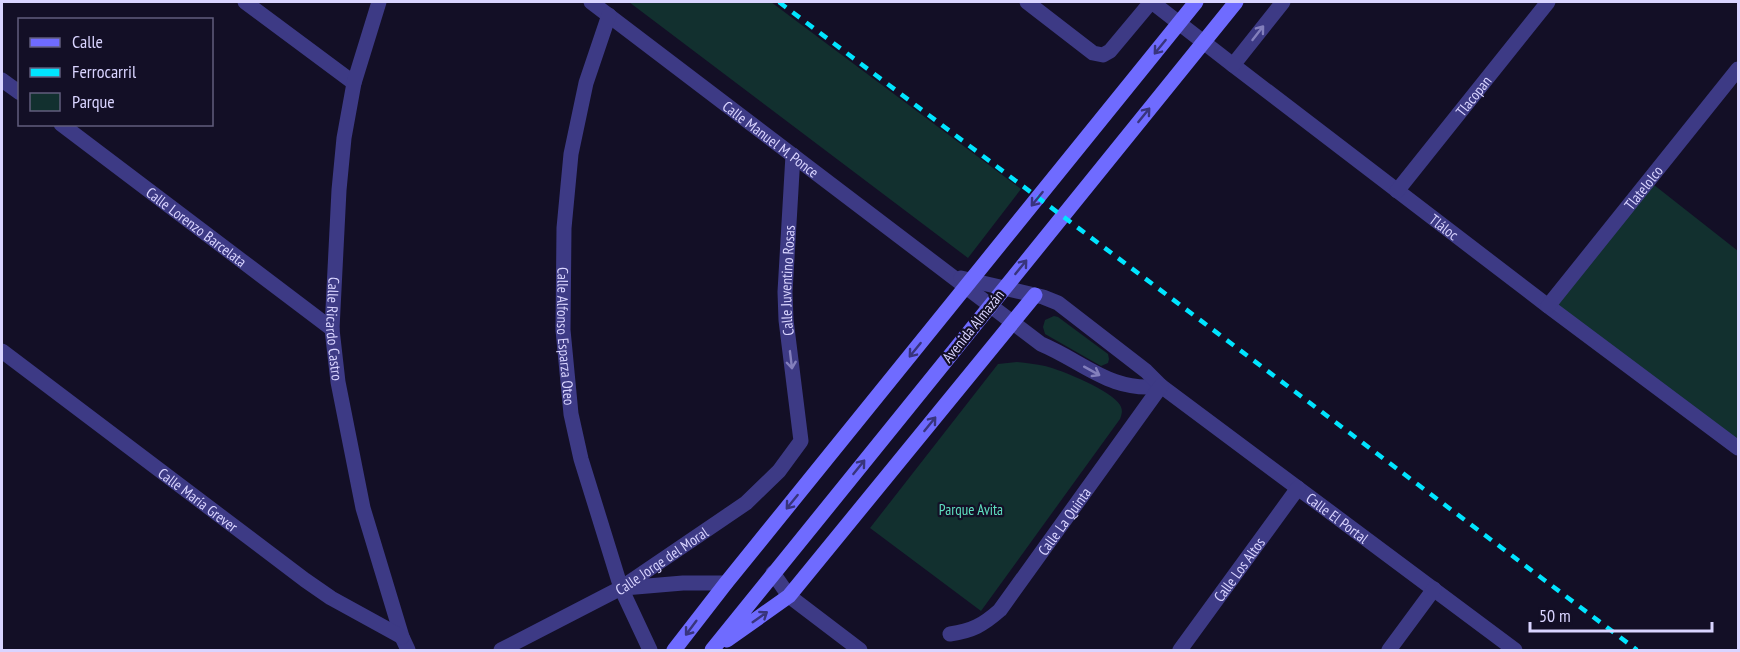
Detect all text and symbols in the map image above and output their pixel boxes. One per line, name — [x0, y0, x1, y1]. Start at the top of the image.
legend — [18, 18, 213, 126]
one-way arrow — [1251, 25, 1264, 41]
text: Calle — [72, 30, 103, 53]
one-way arrow — [1153, 39, 1166, 55]
text: Ferrocarril — [72, 60, 137, 83]
street label: Tlacopan — [1451, 71, 1495, 120]
text: Parque — [72, 90, 115, 113]
street label: Calle Manuel M. Ponce — [719, 96, 823, 181]
one-way arrow — [1137, 108, 1151, 123]
street label: Tlatelolco — [1620, 161, 1667, 213]
street label: Calle Lorenzo Barcelata — [143, 182, 251, 271]
one-way arrow — [1031, 191, 1044, 207]
street label: Tláloc — [1426, 209, 1463, 244]
street label: Calle Juventino Rosas — [775, 225, 798, 337]
one-way arrow — [1015, 259, 1028, 275]
street label: Calle Alfonso Esparza Oteo — [553, 267, 580, 406]
street label: Calle Ricardo Castro — [322, 277, 347, 382]
street label: Avenida Almazán — [938, 286, 1008, 366]
one-way arrow — [908, 342, 921, 358]
one-way arrow — [786, 350, 797, 370]
one-way arrow — [1083, 366, 1101, 377]
one-way arrow — [923, 416, 936, 432]
one-way arrow — [852, 460, 866, 475]
street label: Calle María Grever — [155, 463, 243, 536]
street label: Calle La Quinta — [1033, 483, 1095, 559]
street label: Calle El Portal — [1303, 488, 1373, 547]
one-way arrow — [786, 494, 799, 510]
park label: Parque Avita — [939, 500, 1003, 519]
street label: Calle Jorge del Moral — [612, 522, 712, 599]
street label: Calle Los Altos — [1209, 533, 1269, 605]
scale bar — [1530, 595, 1712, 633]
text: 50 m — [1539, 604, 1571, 627]
one-way arrow — [751, 611, 767, 623]
one-way arrow — [685, 620, 698, 636]

